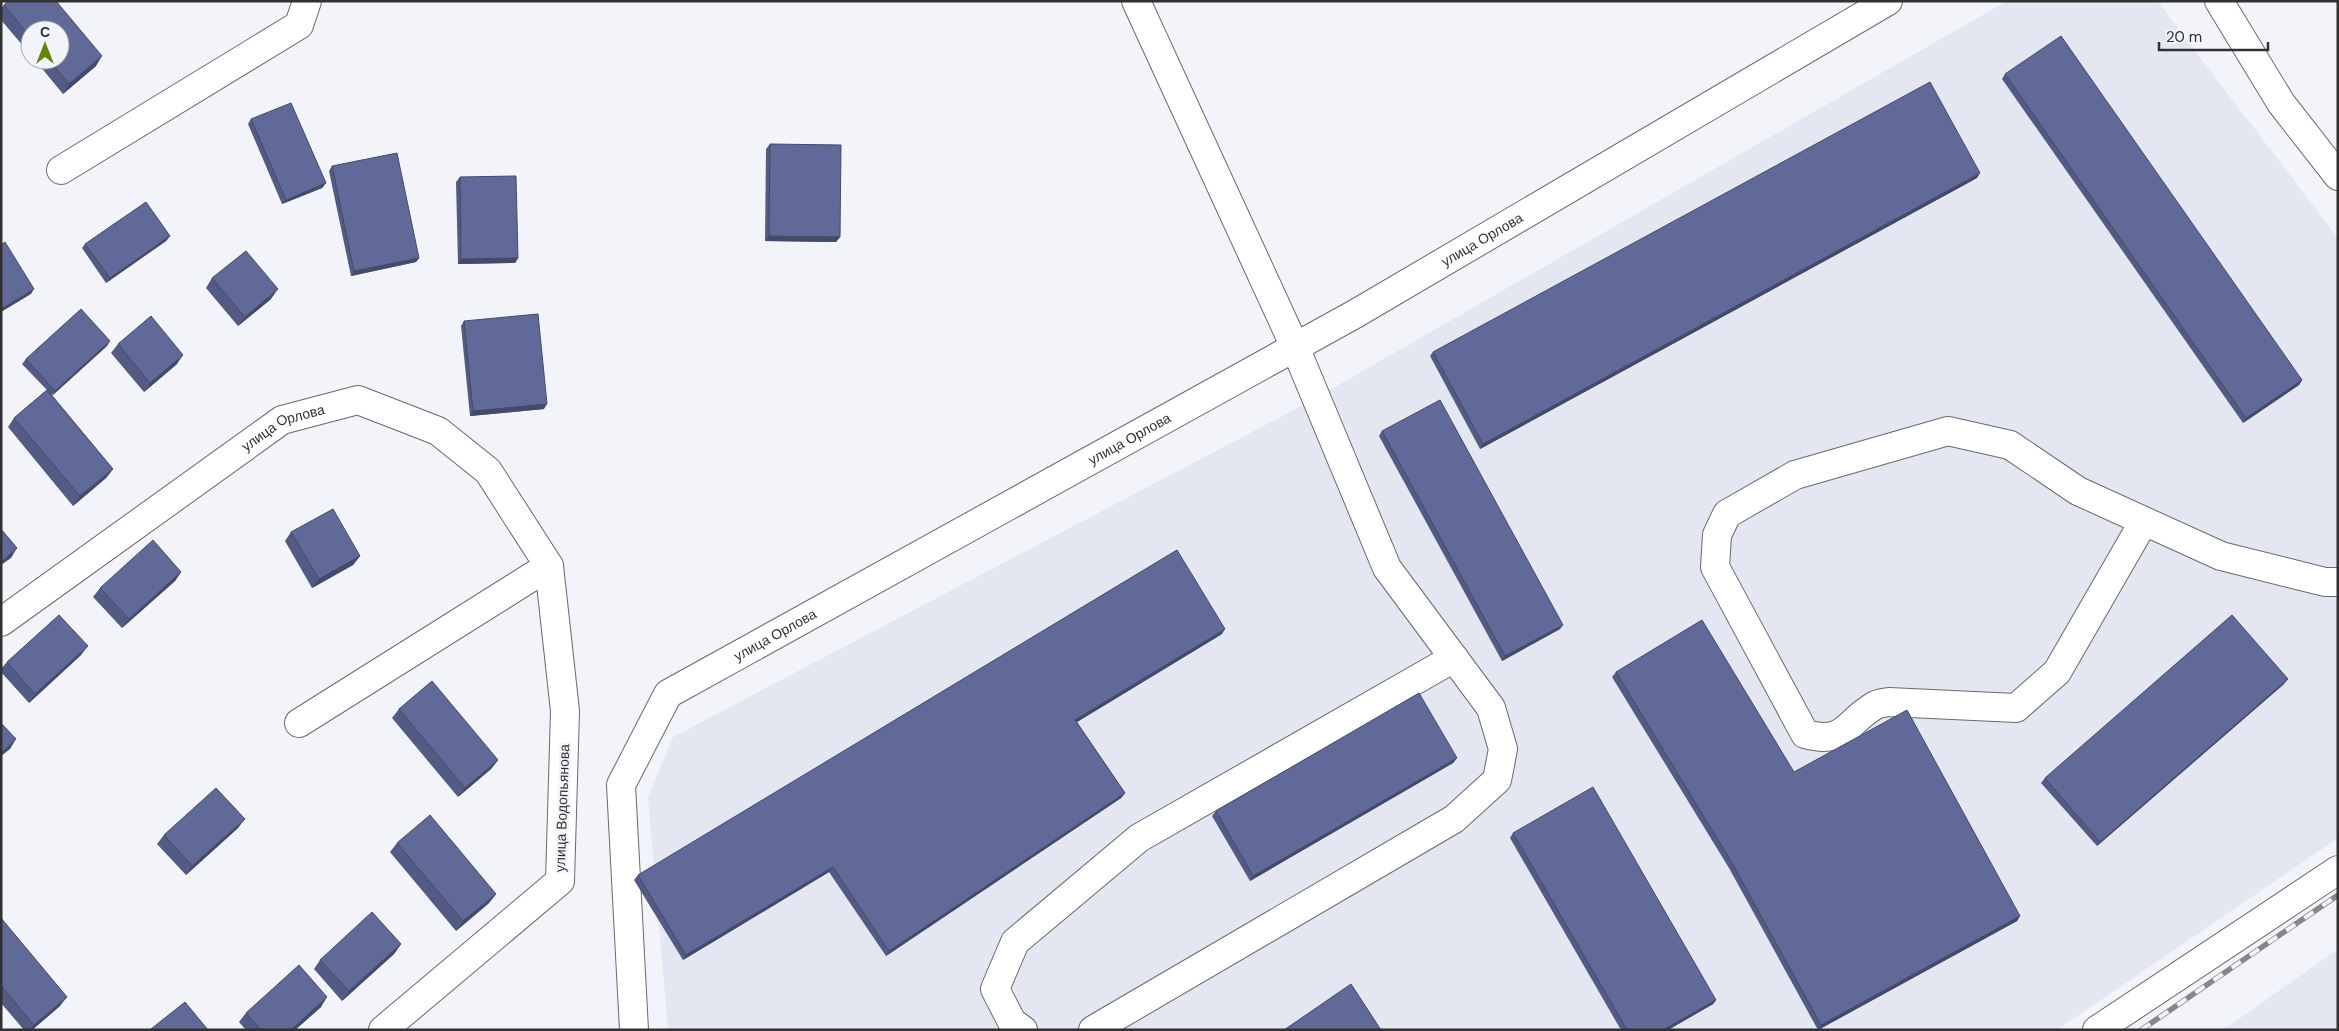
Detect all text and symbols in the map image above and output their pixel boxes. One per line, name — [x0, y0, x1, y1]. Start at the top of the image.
north arrow — [20, 20, 70, 70]
scale bar — [2159, 20, 2268, 52]
text: С — [40, 23, 50, 41]
text: 20 m — [2166, 27, 2202, 47]
street label: улица Орлова — [1438, 208, 1526, 270]
street label: улица Орлова — [238, 400, 327, 455]
street label: улица Орлова — [1085, 409, 1174, 469]
street label: улица Орлова — [730, 605, 820, 665]
street label: улица Водопьянова — [551, 744, 573, 872]

